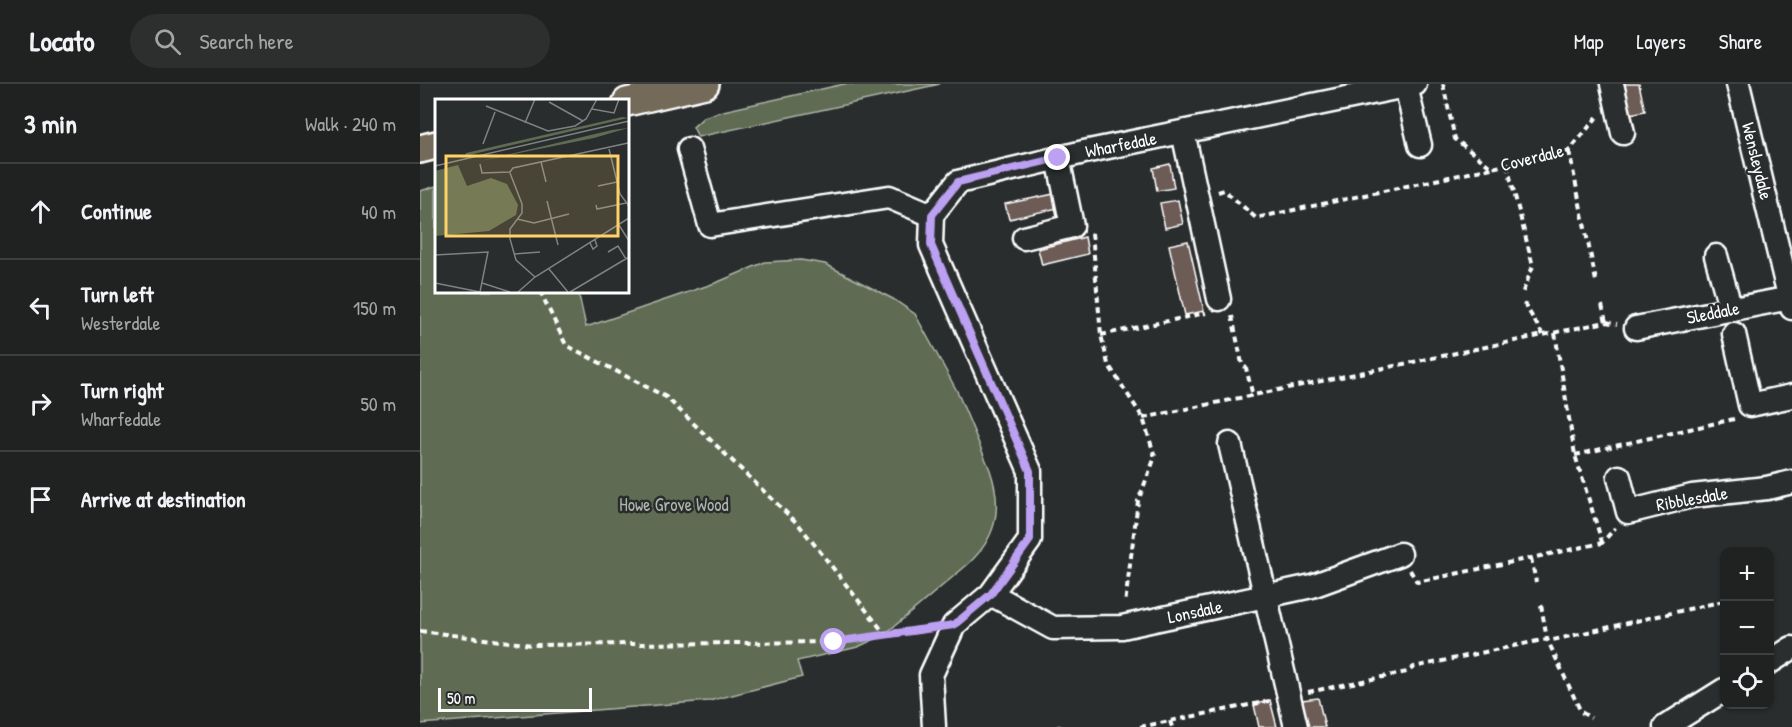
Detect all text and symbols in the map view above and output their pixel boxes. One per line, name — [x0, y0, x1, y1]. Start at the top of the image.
search box — [130, 14, 550, 68]
text: Locato — [30, 22, 94, 60]
icon: search — [151, 25, 184, 58]
text: Search here — [199, 26, 293, 56]
text: Map — [1574, 27, 1603, 56]
text: Layers — [1636, 27, 1686, 56]
text: Share — [1719, 27, 1762, 56]
inset map — [435, 99, 628, 292]
text: 3 min — [24, 106, 77, 141]
text: Walk · 240 m — [305, 110, 396, 137]
street label: Wensleydale — [1736, 120, 1779, 202]
street label: Wharfedale — [1083, 125, 1159, 164]
street label: Coverdale — [1498, 138, 1566, 177]
route end — [1044, 144, 1070, 170]
icon: ahead — [24, 195, 57, 228]
text: Continue — [81, 196, 152, 226]
text: 40 m — [361, 198, 396, 225]
text: Turn left — [81, 279, 154, 309]
icon: left — [24, 291, 57, 324]
text: 150 m — [353, 294, 396, 321]
street label: Sleddale — [1684, 295, 1741, 330]
text: Westerdale — [81, 309, 160, 336]
text: Turn right — [81, 375, 164, 405]
icon: right — [24, 387, 57, 420]
text: 50 m — [360, 390, 396, 417]
text: Wharfedale — [81, 405, 161, 432]
street label: Ribblesdale — [1654, 480, 1730, 517]
icon: arrive — [24, 483, 57, 516]
text: Arrive at destination — [81, 484, 246, 514]
park label: Howe Grove Wood — [619, 492, 729, 517]
map controls — [1720, 547, 1774, 709]
button: + — [1720, 547, 1774, 601]
street label: Lonsdale — [1165, 594, 1224, 629]
button: − — [1720, 601, 1774, 655]
route start — [820, 628, 846, 654]
button: locate — [1720, 655, 1774, 709]
scale bar — [438, 685, 592, 712]
text: 50 m — [447, 687, 476, 709]

